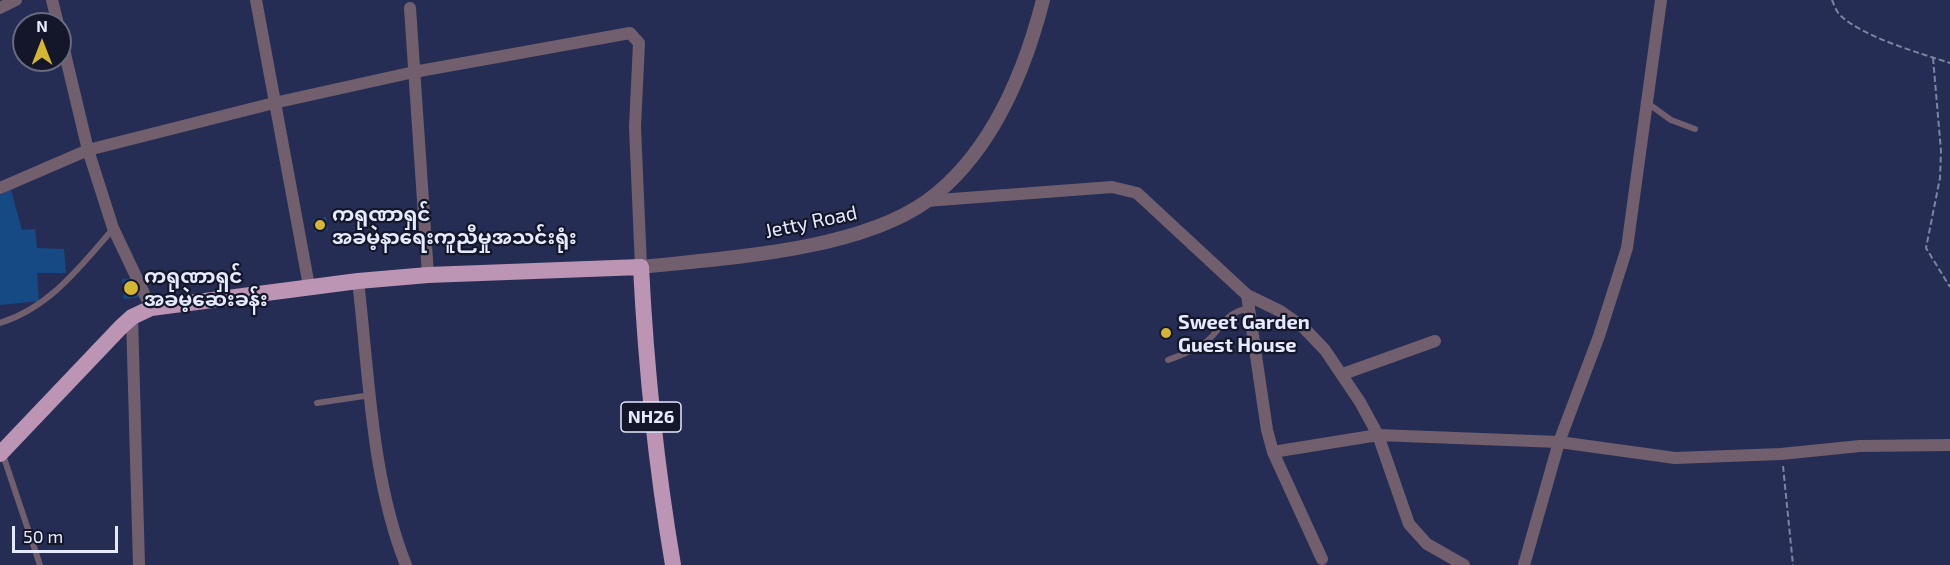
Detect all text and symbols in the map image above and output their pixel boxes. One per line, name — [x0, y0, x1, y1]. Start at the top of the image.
north arrow — [12, 12, 72, 72]
text: N — [36, 16, 48, 35]
street label: Jetty Road — [763, 201, 859, 243]
place label: ကရုဏာရှင် အခမဲ့နာရေးကူညီမှုအသင်းရုံး — [332, 202, 577, 249]
marker: ကရုဏာရှင် အခမဲ့နာရေးကူညီမှုအသင်းရုံး — [313, 218, 327, 232]
place label: ကရုဏာရှင် အခမဲ့ဆေးခန်း — [144, 264, 268, 311]
marker: ကရုဏာရှင် အခမဲ့ဆေးခန်း — [122, 279, 140, 297]
place label: Sweet Garden Guest House — [1178, 310, 1310, 357]
marker: Sweet Garden Guest House — [1159, 326, 1173, 340]
road number: NH26 — [621, 402, 681, 432]
scale bar — [15, 514, 122, 552]
text: 50 m — [23, 525, 63, 547]

